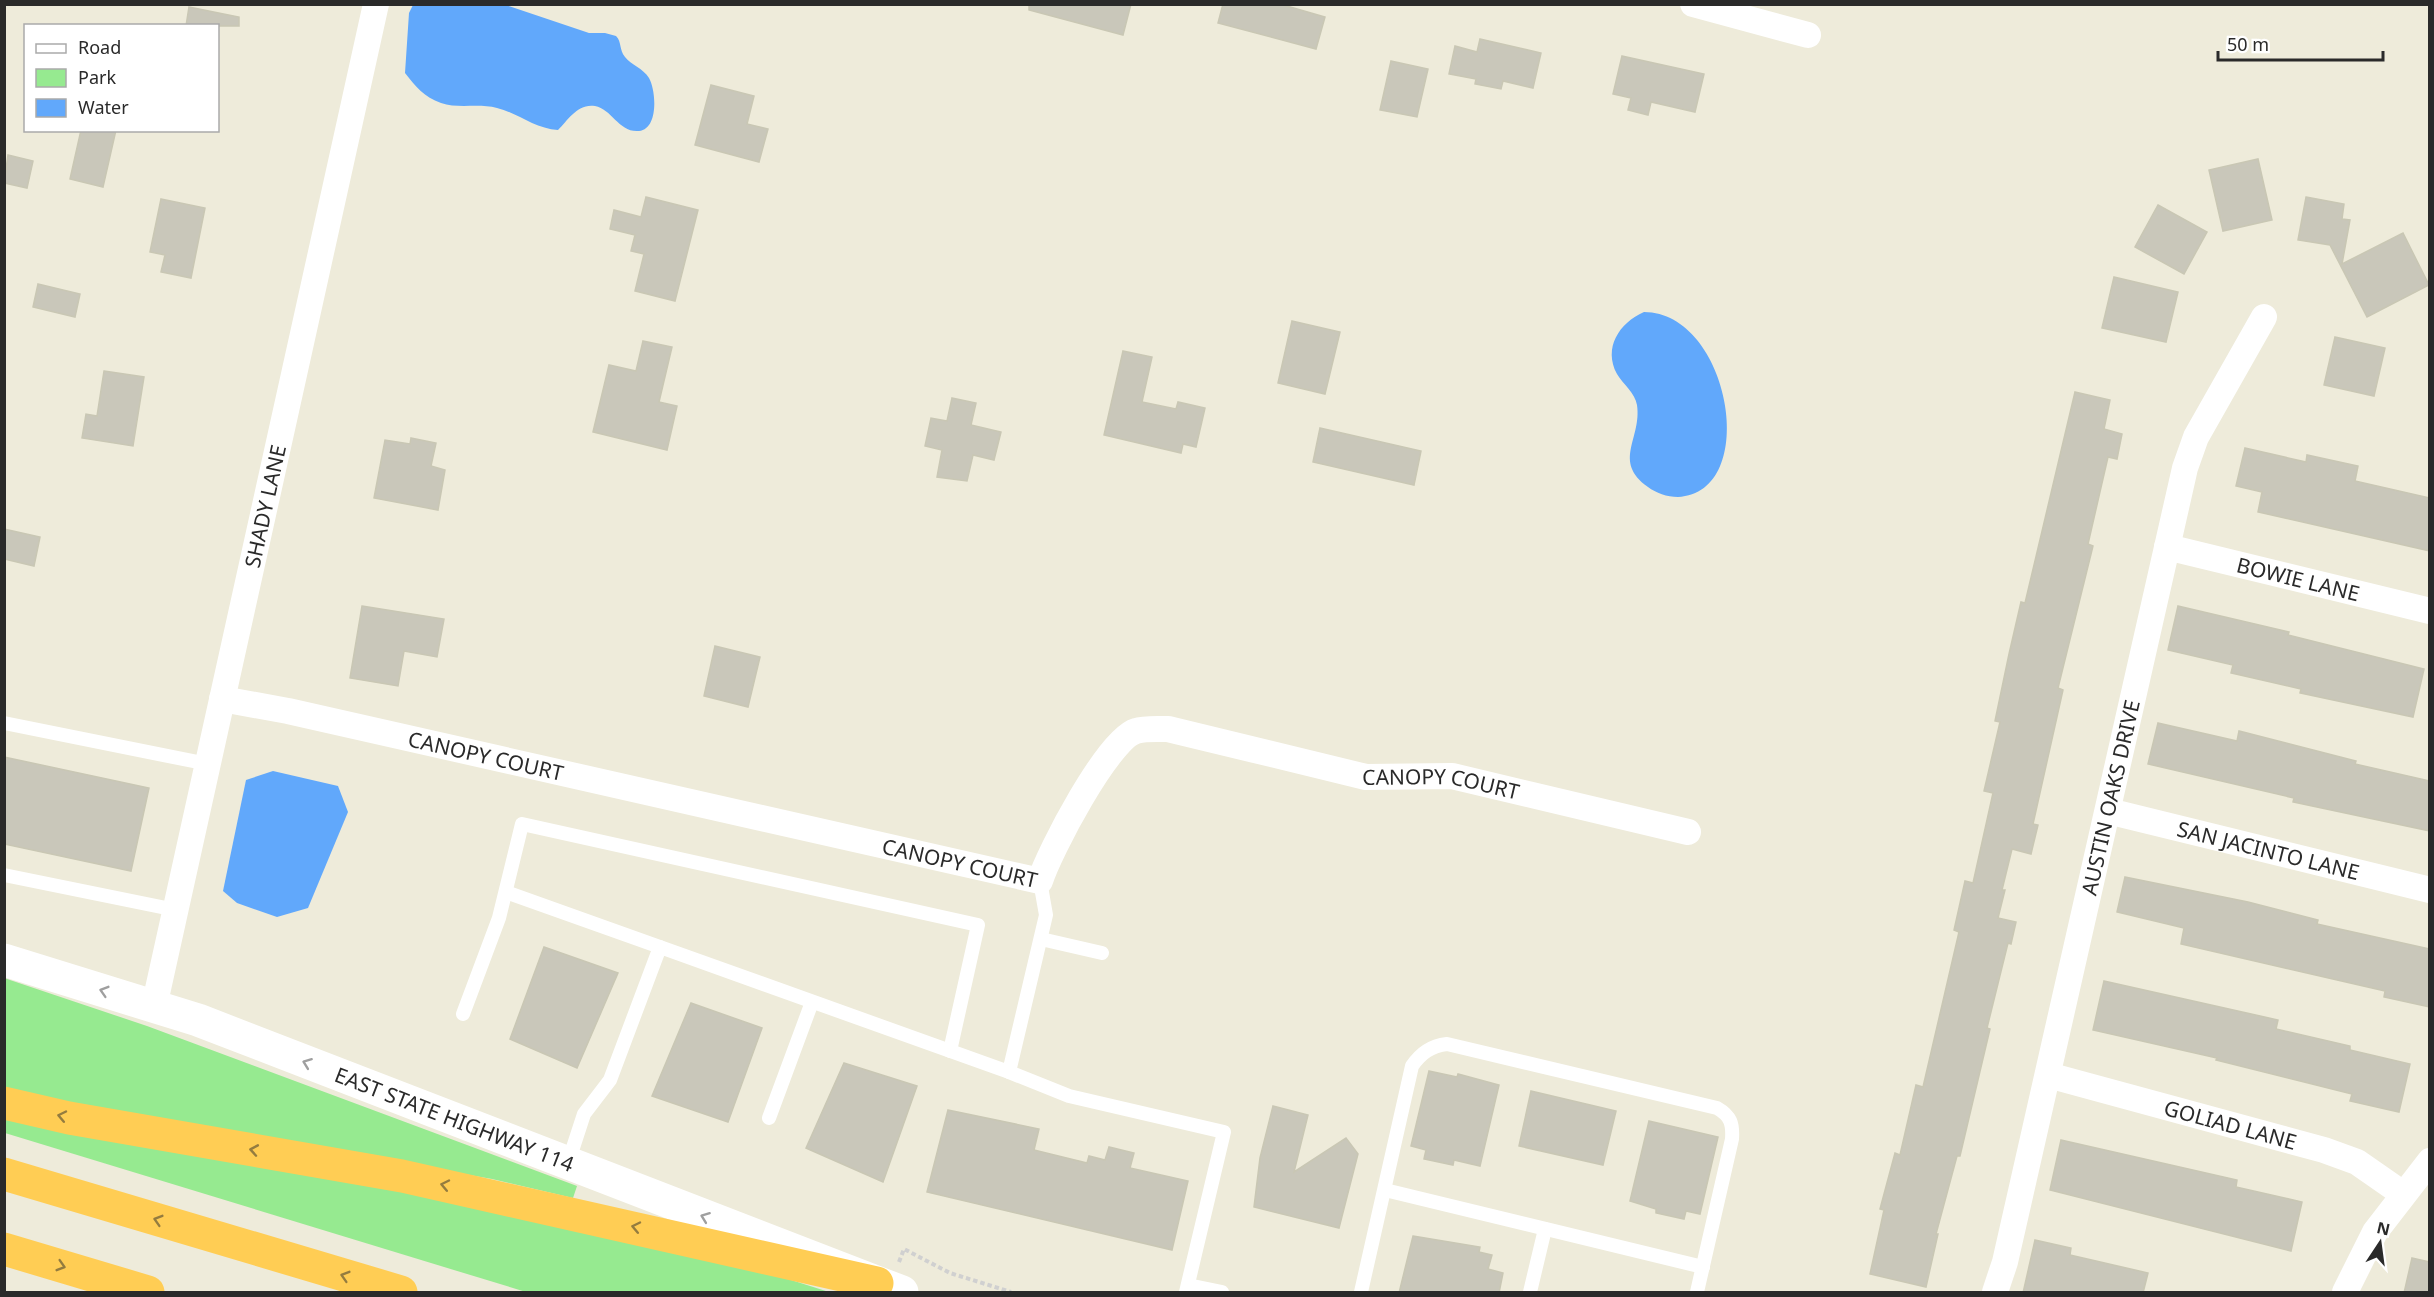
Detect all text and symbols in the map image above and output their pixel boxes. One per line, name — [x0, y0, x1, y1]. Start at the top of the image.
legend — [24, 24, 219, 132]
scale bar — [2218, 24, 2383, 62]
text: 50 m — [2227, 32, 2269, 56]
text: Road — [78, 35, 121, 59]
text: Park — [78, 65, 116, 89]
text: Water — [78, 95, 129, 119]
street label: SHADY LANE — [238, 442, 292, 570]
street label: BOWIE LANE — [2234, 550, 2363, 607]
street label: AUSTIN OAKS DRIVE — [2075, 697, 2146, 898]
street label: CANOPY COURT — [406, 725, 567, 787]
street label: CANOPY COURT — [1362, 762, 1522, 806]
street label: SAN JACINTO LANE — [2174, 814, 2362, 886]
street label: CANOPY COURT — [880, 832, 1041, 894]
one-way arrow — [99, 986, 110, 998]
one-way arrow — [303, 1058, 314, 1070]
street label: EAST STATE HIGHWAY 114 — [331, 1060, 578, 1178]
street label: GOLIAD LANE — [2161, 1093, 2300, 1156]
one-way arrow — [57, 1110, 67, 1123]
one-way arrow — [249, 1144, 259, 1157]
one-way arrow — [441, 1180, 451, 1193]
one-way arrow — [700, 1212, 711, 1224]
north arrow — [2350, 1213, 2410, 1273]
one-way arrow — [153, 1215, 164, 1227]
text: N — [2375, 1216, 2392, 1241]
one-way arrow — [631, 1222, 641, 1235]
one-way arrow — [55, 1259, 65, 1271]
one-way arrow — [340, 1271, 351, 1283]

